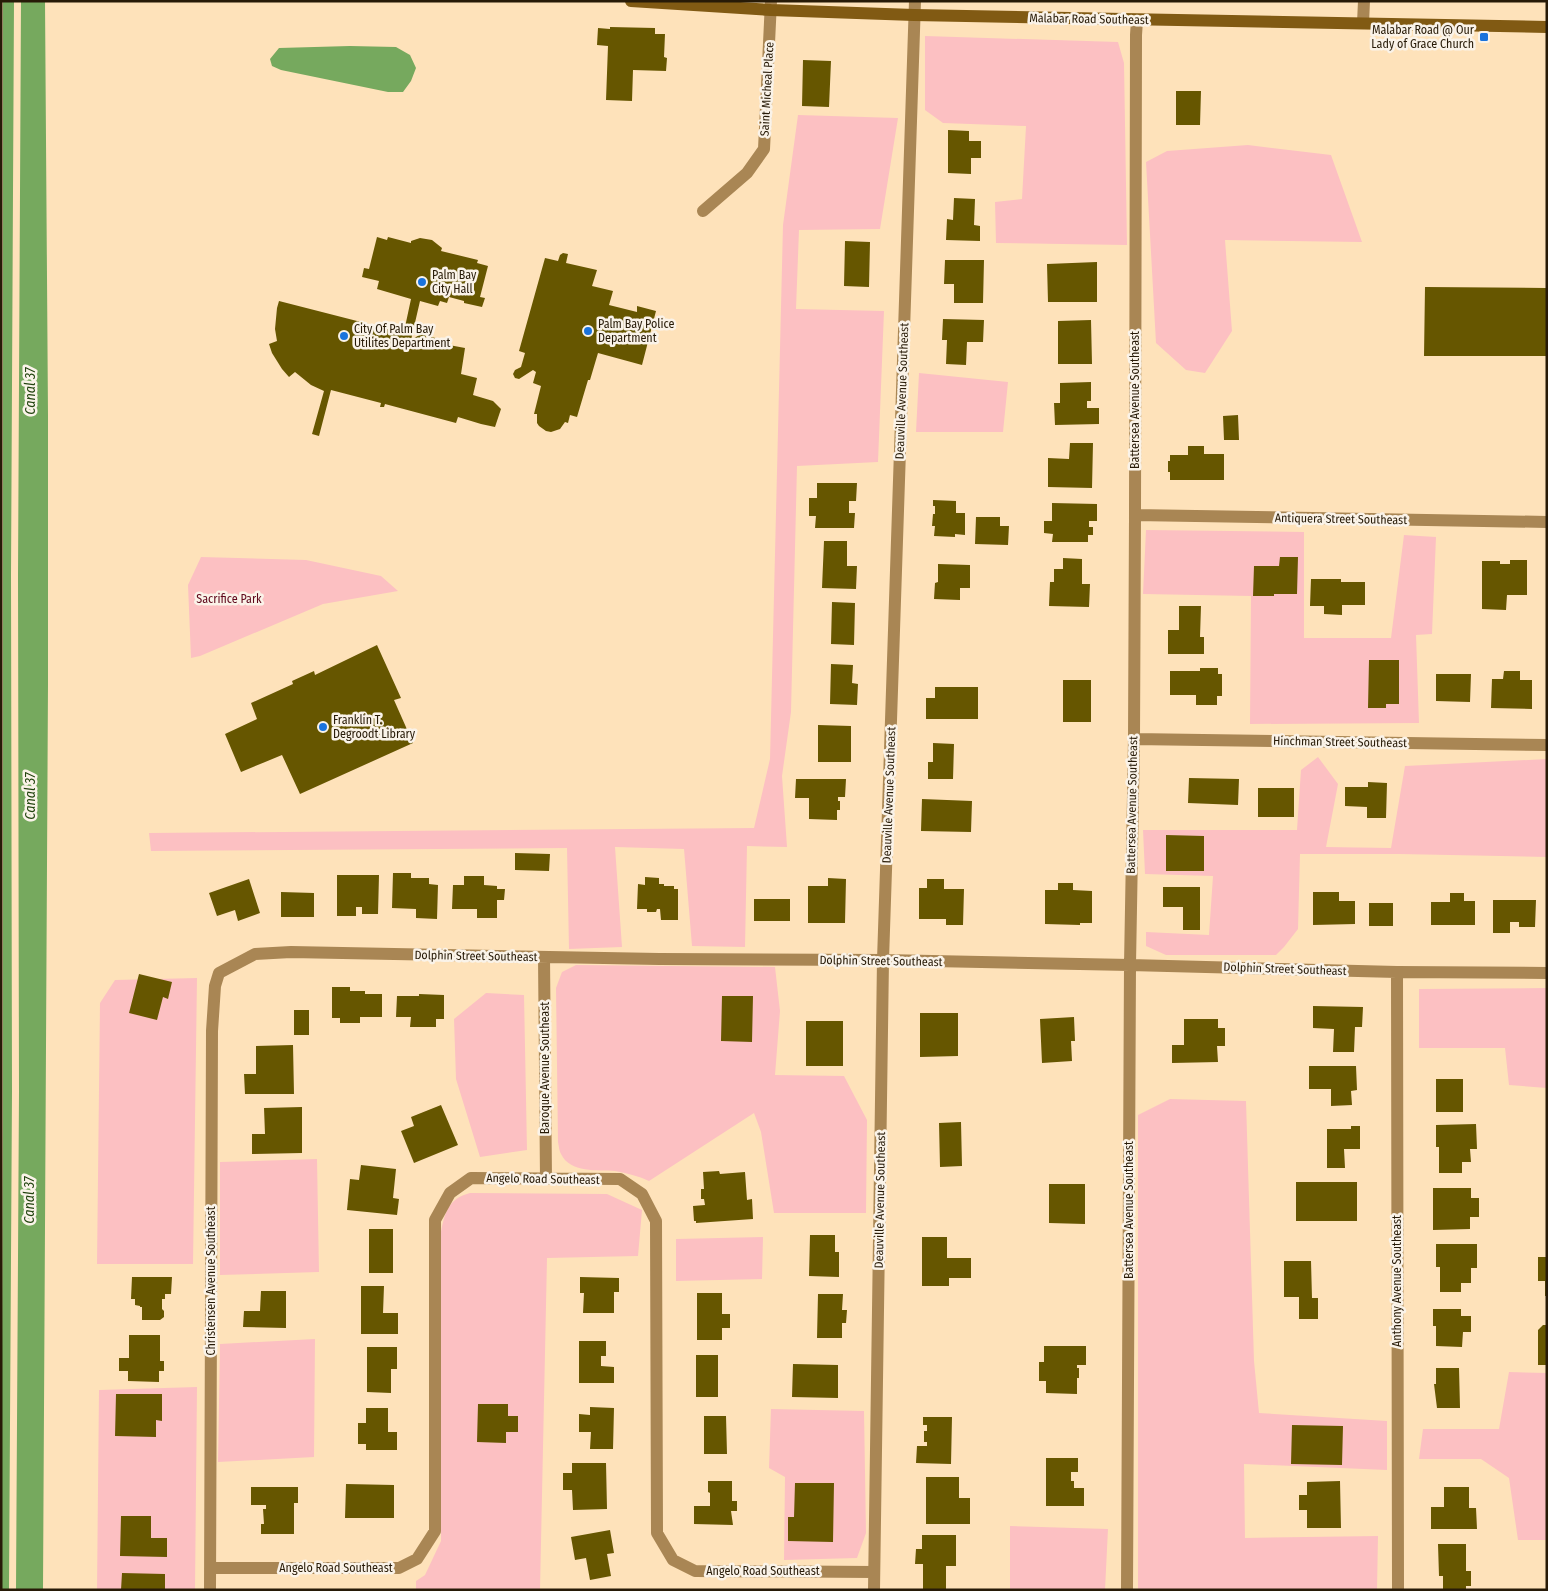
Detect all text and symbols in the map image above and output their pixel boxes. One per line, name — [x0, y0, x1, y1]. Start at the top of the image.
street label: Malabar Road Southeast — [1029, 11, 1149, 27]
place label: Malabar Road @ Our Lady of Grace Church — [1371, 23, 1475, 51]
marker: Malabar Road @ Our Lady of Grace Church — [1478, 31, 1490, 43]
street label: Saint Micheal Place — [758, 41, 776, 137]
place label: Palm Bay City Hall — [432, 268, 477, 296]
marker: Palm Bay City Hall — [416, 276, 428, 288]
place label: Palm Bay Police Department — [598, 317, 674, 345]
place label: City Of Palm Bay Utilites Department — [354, 322, 450, 350]
street label: Deauville Avenue Southeast — [893, 322, 911, 460]
marker: Palm Bay Police Department — [582, 325, 594, 337]
marker: City Of Palm Bay Utilites Department — [338, 330, 350, 342]
street label: Battersea Avenue Southeast — [1128, 331, 1142, 469]
water label: Canal 37 — [22, 367, 39, 415]
street label: Antiquera Street Southeast — [1275, 511, 1407, 527]
park label: Sacrifice Park — [196, 592, 262, 606]
place label: Franklin T. Degroodt Library — [333, 713, 416, 741]
marker: Franklin T. Degroodt Library — [317, 721, 329, 733]
street label: Deauville Avenue Southeast — [880, 726, 898, 864]
street label: Hinchman Street Southeast — [1273, 734, 1407, 750]
street label: Battersea Avenue Southeast — [1124, 736, 1140, 874]
water label: Canal 37 — [22, 772, 39, 820]
street label: Dolphin Street Southeast — [414, 948, 538, 964]
street label: Dolphin Street Southeast — [819, 953, 943, 969]
street label: Dolphin Street Southeast — [1223, 960, 1347, 978]
street label: Baroque Avenue Southeast — [538, 1002, 552, 1134]
street label: Deauville Avenue Southeast — [872, 1131, 888, 1268]
street label: Battersea Avenue Southeast — [1122, 1141, 1136, 1279]
street label: Angelo Road Southeast — [486, 1171, 600, 1187]
water label: Canal 37 — [21, 1176, 38, 1224]
street label: Christensen Avenue Southeast — [204, 1206, 218, 1356]
street label: Anthony Avenue Southeast — [1390, 1215, 1404, 1347]
street label: Angelo Road Southeast — [279, 1561, 393, 1575]
street label: Angelo Road Southeast — [706, 1564, 820, 1578]

